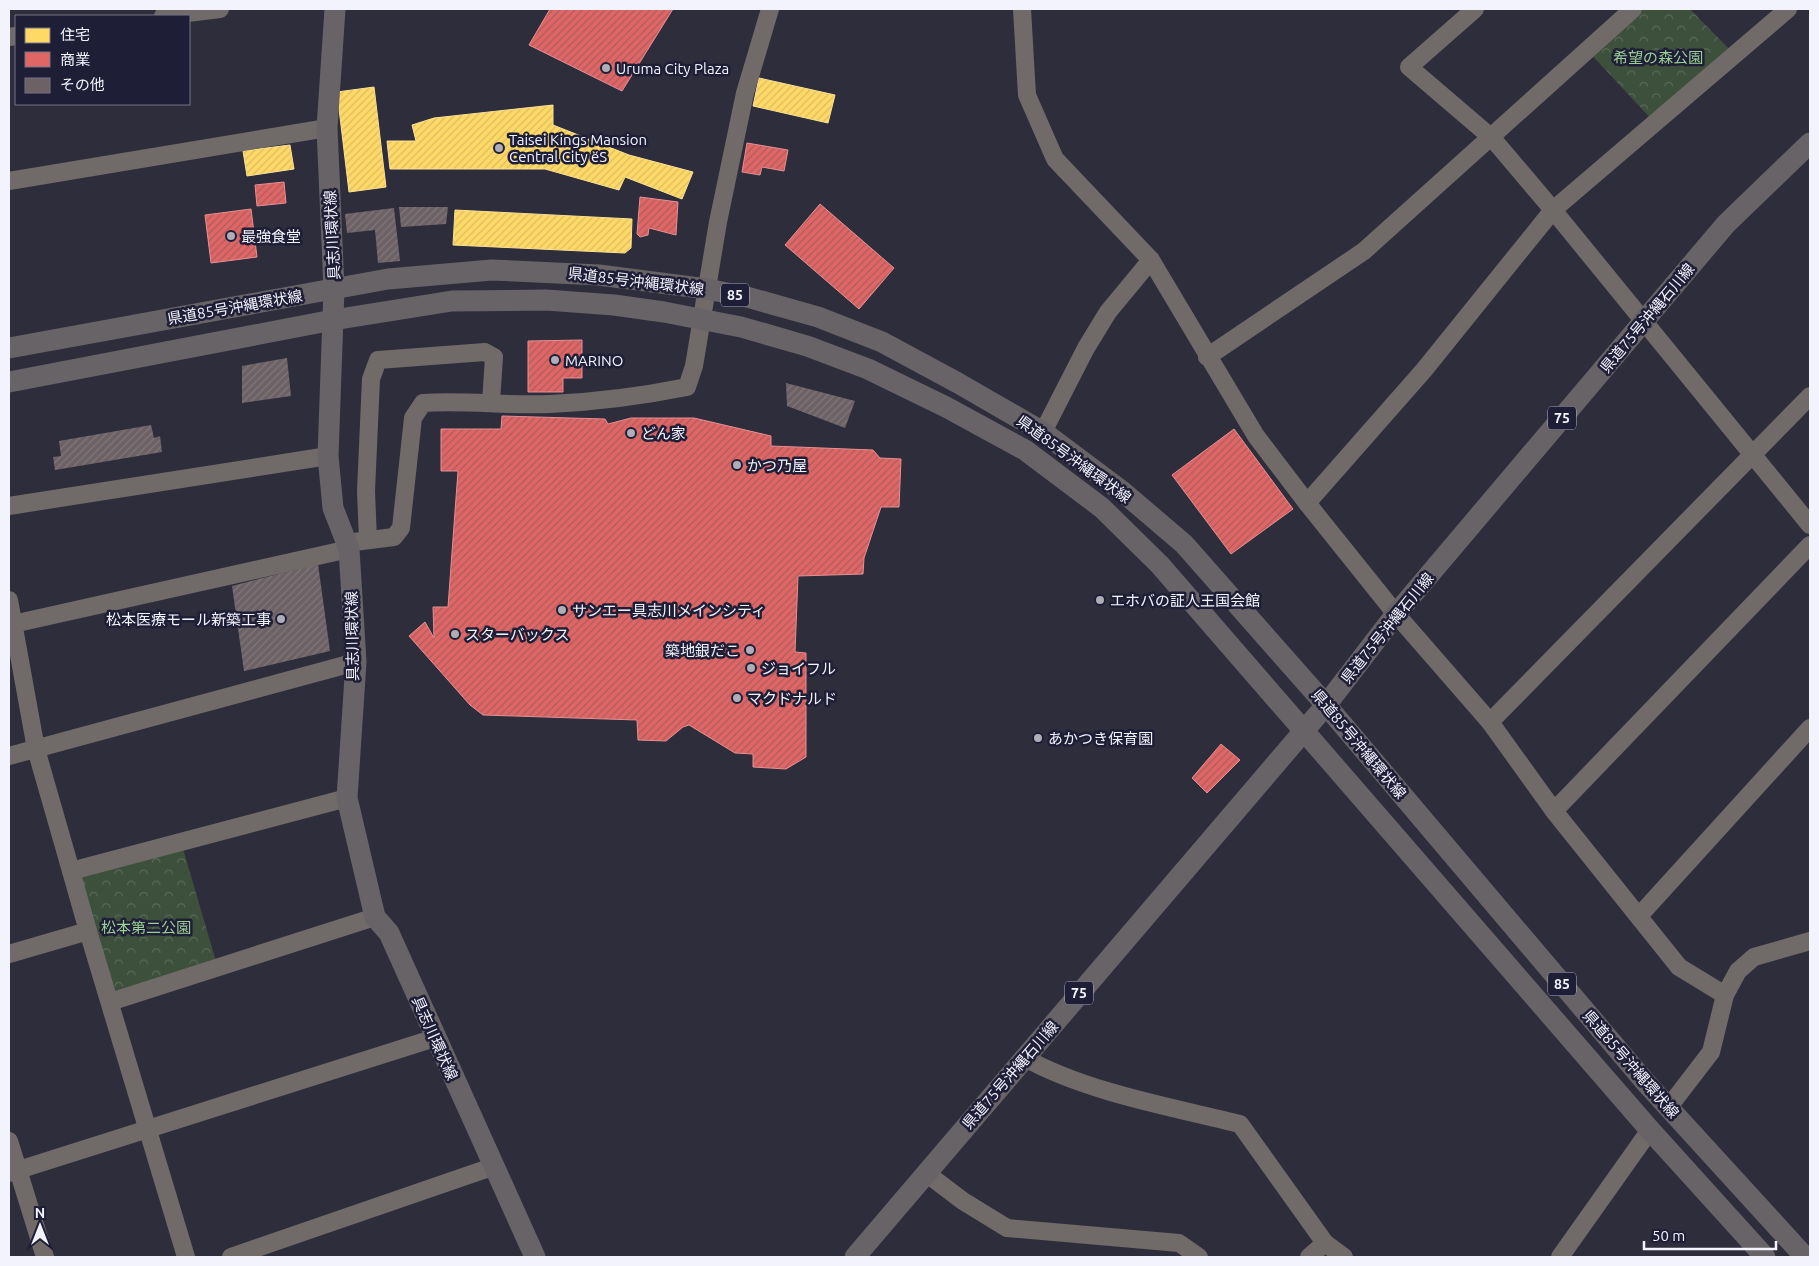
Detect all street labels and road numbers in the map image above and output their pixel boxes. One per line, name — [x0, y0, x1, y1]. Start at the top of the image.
street label: 具志川環状線 — [321, 190, 343, 280]
street label: 県道75号沖縄石川線 — [1596, 260, 1698, 376]
street label: 県道85号沖縄環状線 — [567, 264, 705, 298]
road number: 85 — [721, 284, 749, 306]
street label: 県道85号沖縄環状線 — [166, 287, 304, 327]
road number: 75 — [1548, 406, 1576, 429]
street label: 県道85号沖縄環状線 — [1014, 412, 1134, 506]
street label: 県道75号沖縄石川線 — [1337, 569, 1437, 687]
street label: 具志川環状線 — [343, 591, 361, 681]
street label: 県道85号沖縄環状線 — [1308, 686, 1410, 802]
road number: 85 — [1548, 972, 1576, 996]
road number: 75 — [1065, 981, 1093, 1004]
street label: 具志川環状線 — [409, 993, 461, 1083]
street label: 県道85号沖縄環状線 — [1580, 1007, 1682, 1121]
street label: 県道75号沖縄石川線 — [959, 1018, 1061, 1132]

